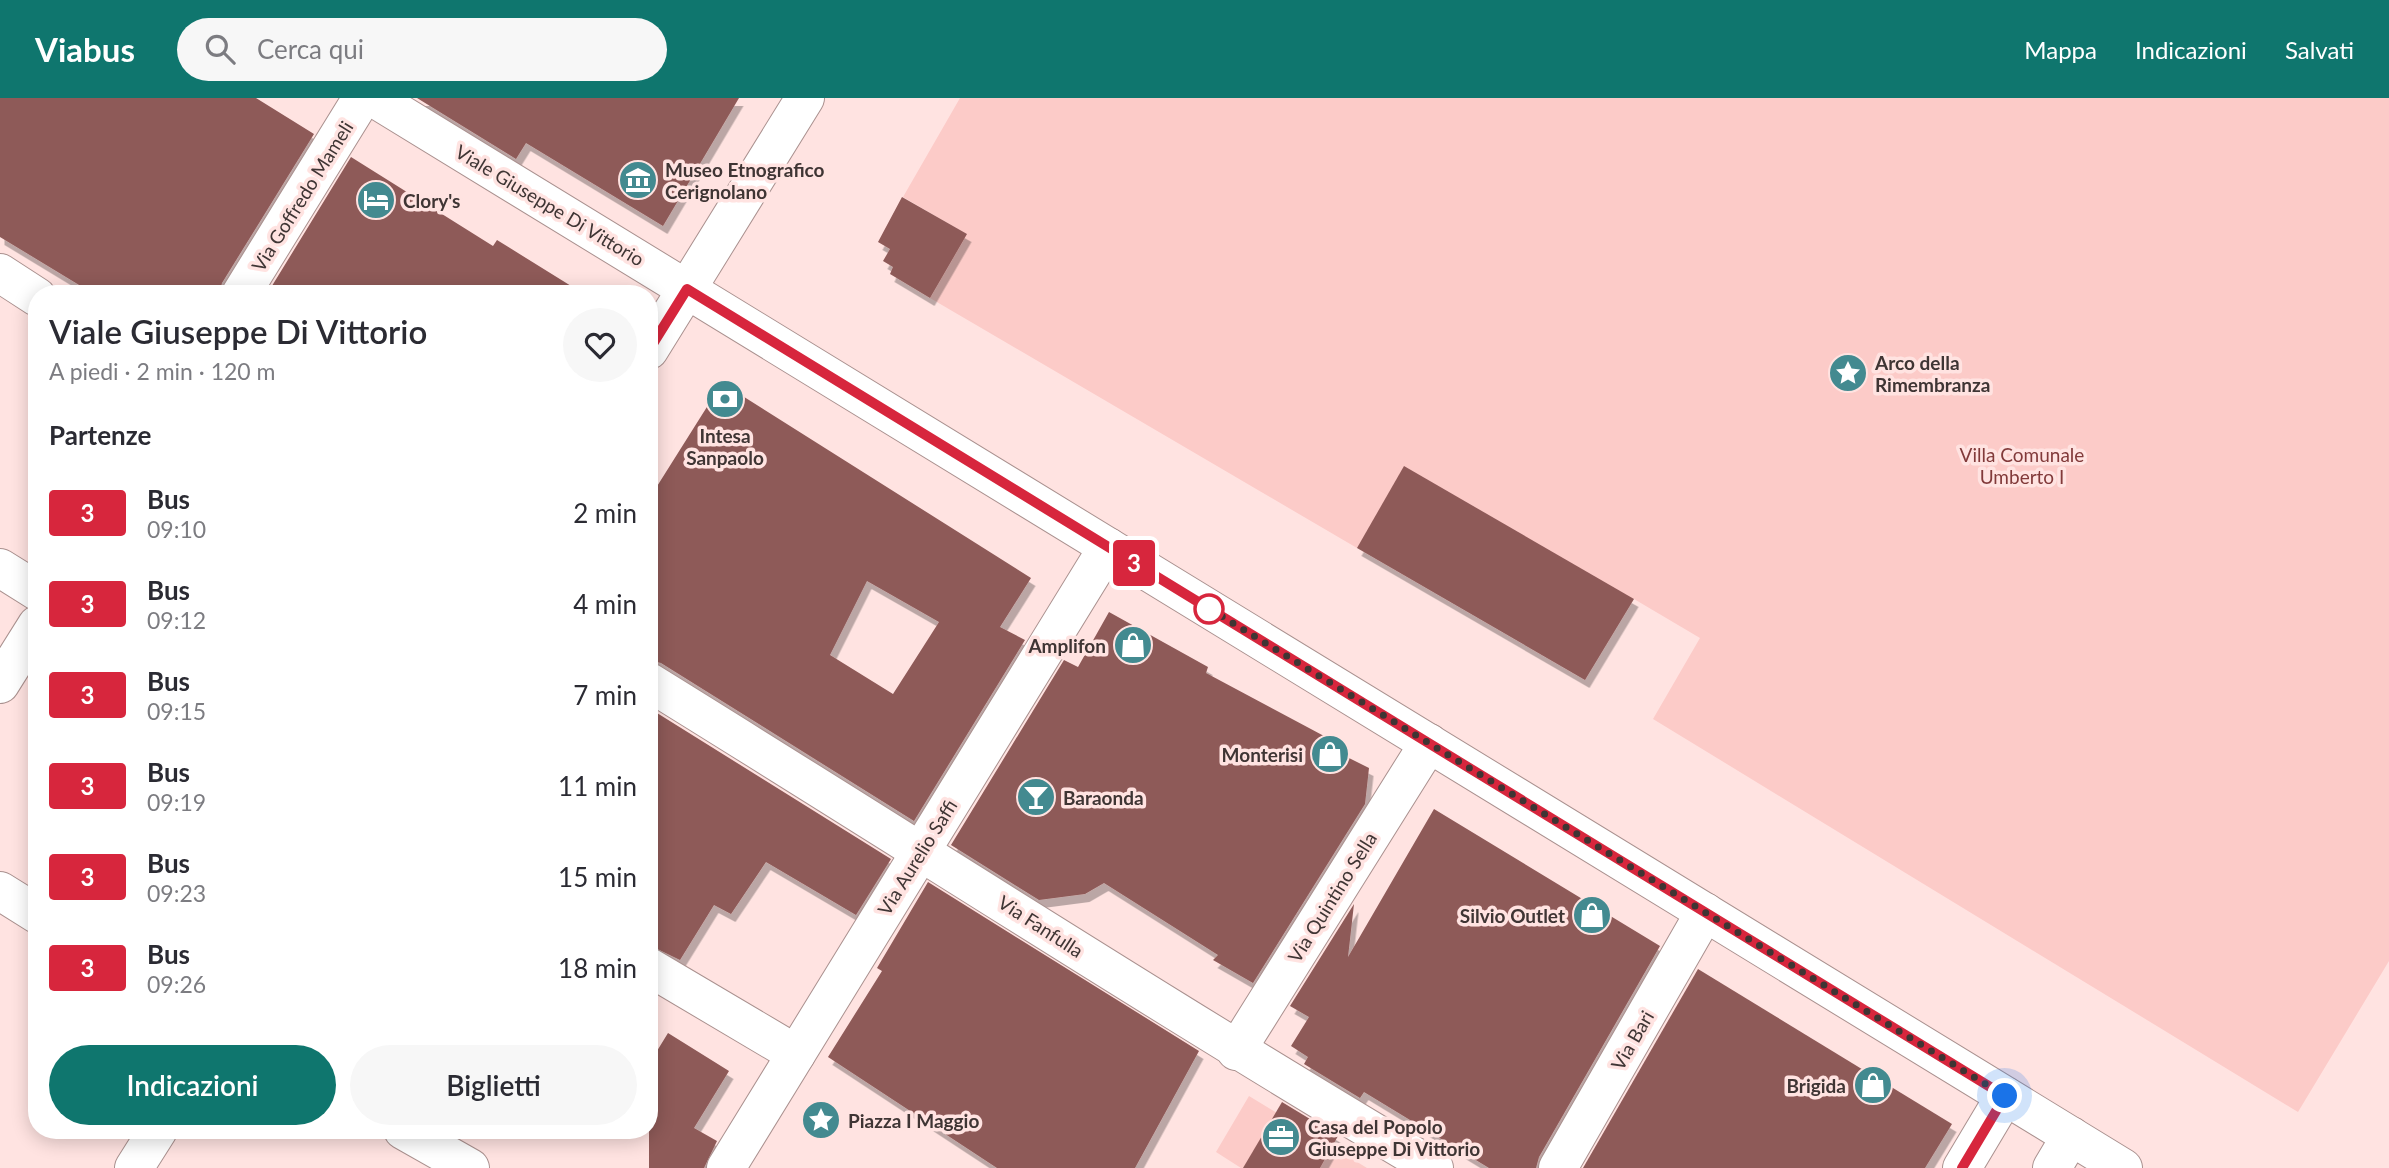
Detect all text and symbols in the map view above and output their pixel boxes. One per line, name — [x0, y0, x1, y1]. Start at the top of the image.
search box — [177, 18, 667, 81]
text: Viabus — [35, 29, 135, 69]
icon: search — [201, 30, 239, 68]
text: Cerca qui — [257, 33, 364, 65]
text: Mappa — [2024, 35, 2097, 64]
text: Indicazioni — [2135, 35, 2247, 64]
text: Salvati — [2285, 35, 2354, 64]
street label: Via Goffredo Mameli — [246, 117, 358, 275]
street label: Viale Giuseppe Di Vittorio — [451, 140, 649, 270]
place label: Museo Etnografico Cerignolano — [665, 158, 825, 203]
museum icon: Museo Etnografico Cerignolano — [617, 159, 659, 201]
hotel icon: Clory's — [355, 179, 397, 221]
place label: Clory's — [403, 189, 460, 212]
button: heart — [563, 308, 637, 382]
text: Viale Giuseppe Di Vittorio — [49, 311, 427, 351]
place label: Arco della Rimembranza — [1874, 351, 1990, 396]
place icon: Arco della Rimembranza — [1827, 352, 1869, 394]
text: A piedi · 2 min · 120 m — [49, 357, 275, 385]
bank icon: Intesa Sanpaolo — [704, 378, 746, 420]
text: Partenze — [49, 419, 151, 451]
place label: Intesa Sanpaolo — [686, 424, 764, 469]
park label: Villa Comunale Umberto I — [1960, 443, 2084, 488]
text: Bus — [147, 483, 190, 515]
text: 2 min — [573, 497, 637, 529]
text: 3 — [81, 498, 94, 527]
text: 09:10 — [147, 515, 206, 543]
line badge: 3 — [1111, 540, 1157, 586]
text: 3 — [1127, 548, 1141, 577]
text: Bus — [147, 574, 190, 606]
text: 4 min — [573, 588, 637, 620]
text: 3 — [81, 589, 94, 618]
unlabelled marker — [1194, 594, 1224, 624]
text: 09:12 — [147, 606, 206, 634]
shop icon: Amplifon — [1112, 624, 1154, 666]
place label: Amplifon — [1027, 634, 1106, 657]
text: Bus — [147, 665, 190, 697]
text: 7 min — [573, 679, 637, 711]
text: 3 — [81, 680, 94, 709]
text: 09:15 — [147, 697, 206, 725]
shop icon: Monterisi — [1309, 733, 1351, 775]
place label: Monterisi — [1222, 743, 1303, 766]
text: Bus — [147, 756, 190, 788]
text: 11 min — [558, 770, 637, 802]
text: 3 — [81, 771, 94, 800]
bar icon: Baraonda — [1015, 776, 1057, 818]
place label: Baraonda — [1063, 786, 1144, 809]
text: 09:19 — [147, 788, 206, 816]
street label: Via Aurelio Saffi — [872, 795, 962, 919]
street label: Via Quintino Sella — [1283, 828, 1381, 966]
text: Bus — [147, 847, 190, 879]
text: 15 min — [558, 861, 637, 893]
text: 3 — [81, 862, 94, 891]
text: 09:23 — [147, 879, 206, 907]
street label: Via Fanfulla — [994, 890, 1088, 962]
shop icon: Silvio Outlet — [1571, 894, 1613, 936]
place label: Silvio Outlet — [1460, 904, 1565, 927]
text: Bus — [147, 938, 190, 970]
text: 18 min — [558, 952, 637, 984]
text: 3 — [81, 953, 94, 982]
text: 09:26 — [147, 970, 206, 998]
street label: Via Bari — [1606, 1006, 1658, 1074]
button: Indicazioni — [49, 1045, 336, 1125]
button: Biglietti — [350, 1045, 637, 1125]
shop icon: Brigida — [1852, 1064, 1894, 1106]
place label: Brigida — [1786, 1074, 1846, 1097]
your location — [1987, 1078, 2022, 1113]
place icon: Piazza I Maggio — [800, 1099, 842, 1141]
place label: Piazza I Maggio — [848, 1109, 979, 1132]
place label: Casa del Popolo Giuseppe Di Vittorio — [1308, 1115, 1480, 1160]
office icon: Casa del Popolo Giuseppe Di Vittorio — [1260, 1116, 1302, 1158]

